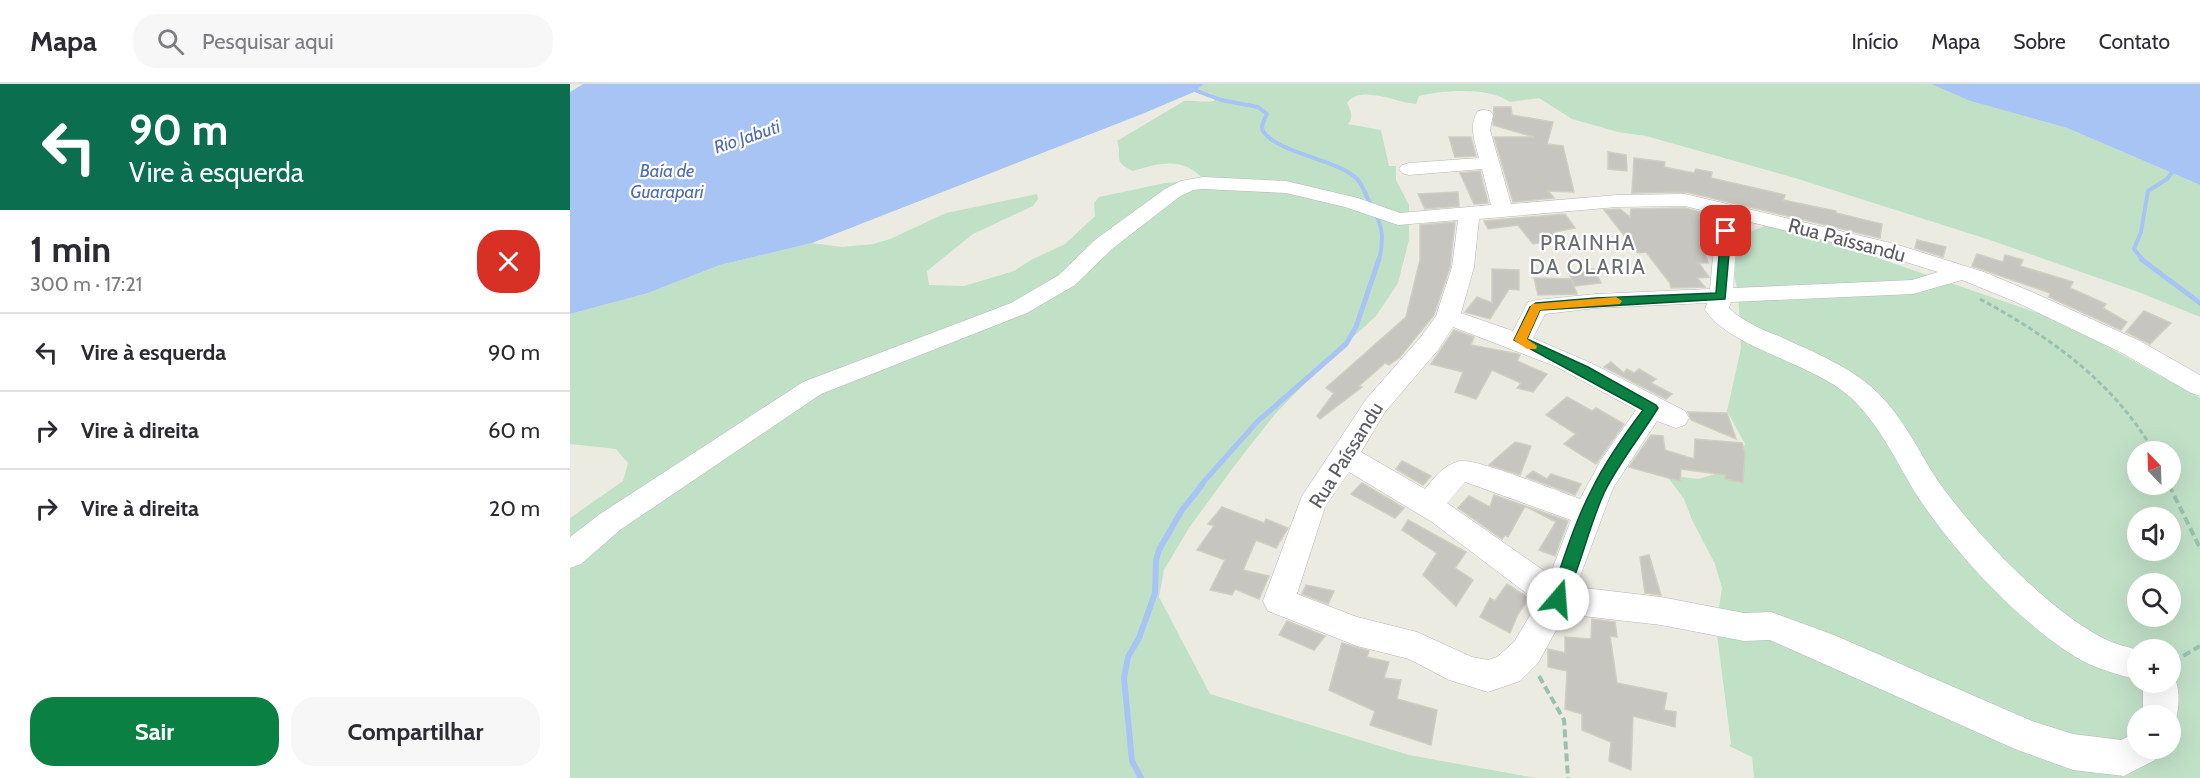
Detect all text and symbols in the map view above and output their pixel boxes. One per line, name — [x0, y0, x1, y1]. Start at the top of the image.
search box — [133, 14, 553, 68]
text: Mapa — [30, 24, 97, 58]
icon: search — [154, 25, 187, 58]
text: Pesquisar aqui — [202, 28, 334, 55]
text: Início — [1851, 29, 1898, 54]
text: Mapa — [1931, 29, 1980, 54]
text: Sobre — [2013, 29, 2066, 54]
text: Contato — [2099, 29, 2170, 54]
text: 90 m — [129, 104, 228, 156]
icon: left — [30, 108, 108, 186]
water label: Rio Jabuti — [711, 115, 784, 159]
text: Vire à esquerda — [129, 156, 304, 189]
water label: Baía de Guarapari — [630, 160, 705, 203]
pin — [1700, 205, 1751, 256]
street label: Rua Paíssandu — [1786, 213, 1908, 267]
icon: arrive — [1709, 214, 1742, 247]
text: 1 min — [30, 227, 111, 271]
button: close — [477, 230, 540, 293]
district label: PRAINHA DA OLARIA — [1530, 230, 1646, 279]
text: 300 m · 17:21 — [30, 272, 142, 296]
icon: left — [30, 336, 63, 369]
text: Vire à esquerda — [81, 339, 226, 366]
text: 90 m — [488, 339, 540, 366]
street label: Rua Paíssandu — [1304, 398, 1388, 512]
icon: right — [30, 414, 63, 447]
text: Vire à direita — [81, 417, 199, 444]
text: 60 m — [488, 417, 540, 444]
north arrow — [2127, 441, 2181, 495]
map controls — [2127, 441, 2181, 759]
icon: right — [30, 492, 63, 525]
text: Vire à direita — [81, 495, 199, 522]
text: 20 m — [489, 495, 540, 522]
button: sound — [2127, 507, 2181, 561]
position arrow — [1526, 567, 1590, 631]
button: search — [2127, 573, 2181, 627]
button: + — [2127, 639, 2181, 693]
button: Sair — [30, 697, 279, 766]
button: Compartilhar — [291, 697, 540, 766]
button: − — [2127, 705, 2181, 759]

